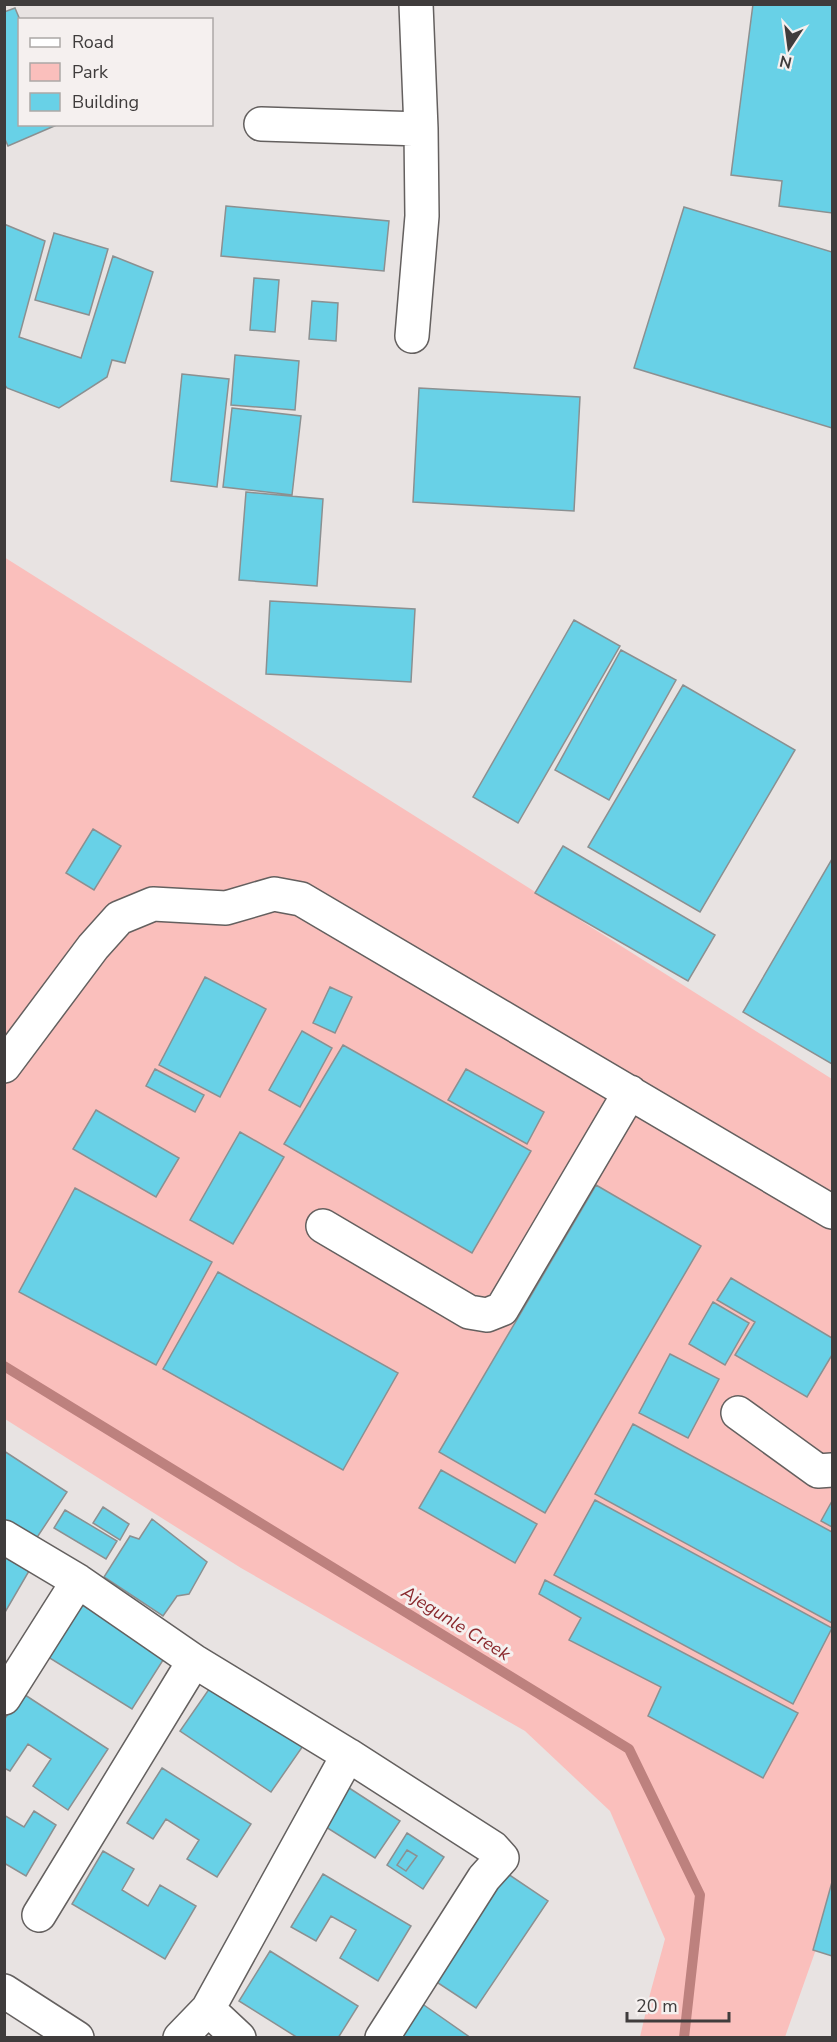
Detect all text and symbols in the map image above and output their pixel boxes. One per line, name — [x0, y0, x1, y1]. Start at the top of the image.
legend — [18, 18, 213, 126]
north arrow — [759, 18, 819, 78]
text: Road — [72, 30, 114, 54]
text: N — [778, 50, 794, 74]
text: Park — [72, 60, 109, 84]
text: Building — [72, 90, 139, 114]
water label: Ajegunle Creek — [396, 1579, 516, 1667]
scale bar — [627, 1985, 729, 2023]
text: 20 m — [636, 1994, 678, 2018]

